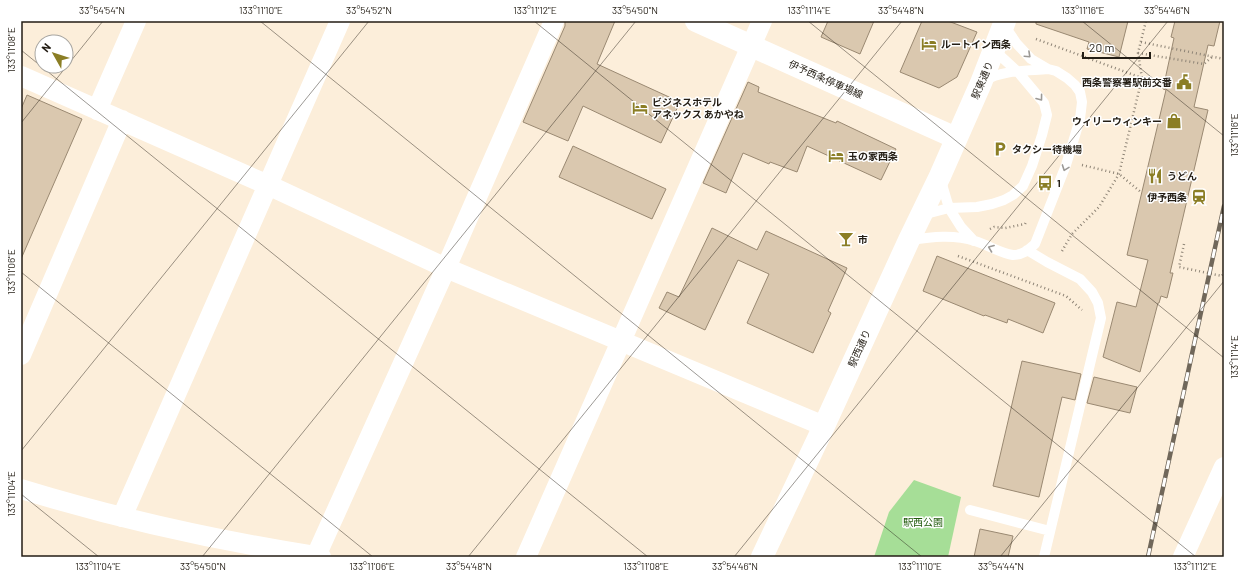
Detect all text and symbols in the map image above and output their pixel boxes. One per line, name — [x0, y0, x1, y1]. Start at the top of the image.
text: 33°54'54"N — [79, 4, 125, 16]
text: 133°11'10"E — [239, 4, 283, 16]
text: 33°54'52"N — [346, 4, 392, 16]
text: 133°11'12"E — [513, 4, 557, 16]
text: 33°54'50"N — [612, 4, 658, 16]
text: 133°11'14"E — [787, 4, 831, 16]
text: 33°54'48"N — [878, 4, 924, 16]
text: 133°11'16"E — [1061, 4, 1105, 16]
text: 33°54'46"N — [1144, 4, 1190, 16]
text: 133°11'08"E — [5, 27, 17, 73]
north arrow — [34, 34, 74, 74]
scale bar — [1083, 34, 1150, 60]
hotel icon: ルートイン西条 — [920, 35, 938, 53]
place label: ルートイン西条 — [941, 38, 1011, 50]
text: N — [38, 40, 53, 54]
text: 20 m — [1089, 40, 1115, 54]
one-way arrow — [1023, 50, 1031, 58]
street label: 伊予西条停車場線 — [787, 57, 865, 101]
street label: 駅東通り — [969, 59, 995, 101]
public building icon: 西条警察署駅前交番 — [1175, 73, 1193, 91]
place label: 西条警察署駅前交番 — [1082, 76, 1172, 88]
one-way arrow — [1035, 94, 1042, 101]
place label: ビジネスホテル アネックス あかやね — [652, 96, 744, 120]
hotel icon: ビジネスホテル アネックス あかやね — [631, 99, 649, 117]
shop icon: ウィリーウィンキー — [1165, 112, 1183, 130]
text: 133°11'16"E — [1228, 113, 1240, 157]
place label: ウィリーウィンキー — [1072, 115, 1162, 127]
parking icon: タクシー待機場 — [991, 140, 1009, 158]
place label: タクシー待機場 — [1012, 143, 1082, 155]
hotel icon: 玉の家西条 — [827, 147, 845, 165]
place label: 玉の家西条 — [848, 150, 898, 162]
one-way arrow — [1061, 165, 1069, 172]
restaurant icon: うどん — [1146, 167, 1164, 185]
place label: うどん — [1167, 170, 1197, 182]
bus stop icon: 1 — [1036, 174, 1054, 192]
place label: 1 — [1057, 177, 1061, 189]
station icon: 伊予西条 — [1190, 188, 1208, 206]
place label: 伊予西条 — [1147, 191, 1187, 203]
bar icon: 市 — [837, 230, 855, 248]
place label: 市 — [858, 233, 868, 245]
one-way arrow — [987, 244, 994, 252]
text: 133°11'06"E — [5, 249, 17, 295]
street label: 駅西通り — [845, 327, 873, 369]
text: 133°11'14"E — [1228, 335, 1240, 379]
text: 133°11'04"E — [5, 471, 17, 517]
park label: 駅西公園 — [903, 516, 943, 528]
text: 133°11'04"E — [75, 560, 121, 572]
text: 33°54'50"N — [180, 560, 226, 572]
text: 133°11'06"E — [349, 560, 395, 572]
text: 33°54'48"N — [446, 560, 492, 572]
text: 133°11'08"E — [623, 560, 669, 572]
text: 33°54'46"N — [712, 560, 758, 572]
text: 133°11'10"E — [898, 560, 942, 572]
text: 33°54'44"N — [978, 560, 1024, 572]
text: 133°11'12"E — [1173, 560, 1217, 572]

